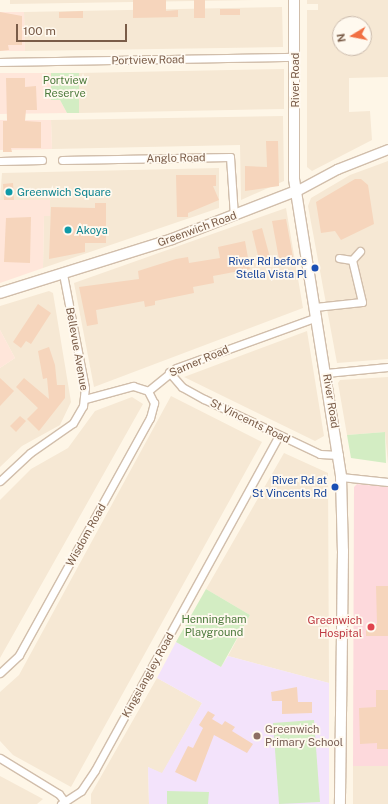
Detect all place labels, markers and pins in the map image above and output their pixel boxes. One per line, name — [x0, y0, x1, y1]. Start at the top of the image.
place label: Greenwich Square — [17, 185, 111, 199]
marker: Greenwich Square — [4, 187, 14, 197]
place label: Akoya — [76, 223, 108, 237]
marker: Akoya — [63, 225, 73, 235]
place label: River Rd before Stella Vista Pl — [228, 255, 307, 281]
marker: River Rd before Stella Vista Pl — [310, 263, 320, 273]
place label: River Rd at St Vincents Rd — [252, 474, 327, 500]
marker: River Rd at St Vincents Rd — [330, 482, 340, 492]
place label: Greenwich Hospital — [308, 614, 362, 640]
marker: Greenwich Hospital — [365, 621, 377, 633]
place label: Greenwich Primary School — [265, 723, 343, 749]
marker: Greenwich Primary School — [252, 731, 262, 741]

